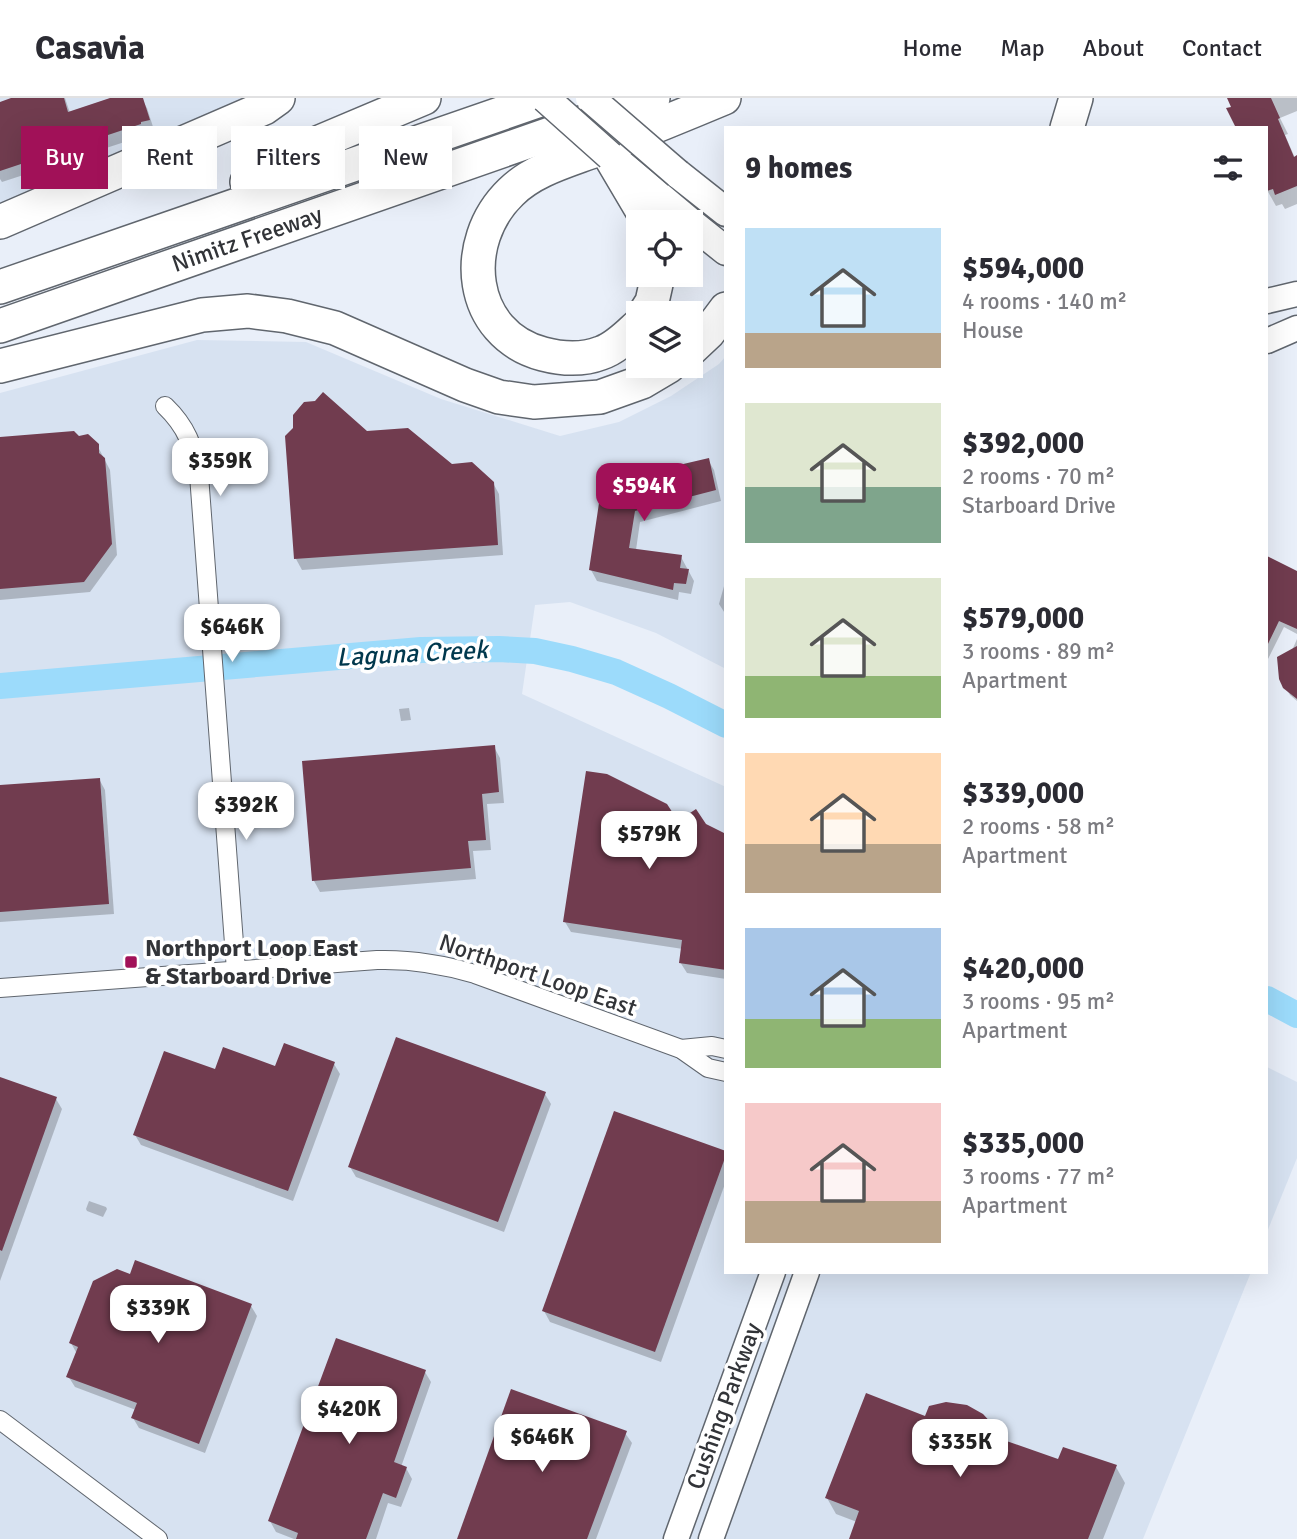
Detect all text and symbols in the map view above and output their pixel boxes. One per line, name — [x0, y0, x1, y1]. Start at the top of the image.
text: Casavia — [35, 28, 145, 69]
text: Home — [902, 33, 962, 63]
text: Map — [1000, 33, 1045, 63]
text: About — [1083, 33, 1144, 63]
text: Contact — [1182, 33, 1262, 63]
chip: Buy — [21, 126, 108, 189]
chip: Rent — [122, 126, 217, 189]
chip: Filters — [231, 126, 345, 189]
chip: New — [359, 126, 452, 189]
icon: filters — [1209, 149, 1247, 187]
text: 9 homes — [745, 150, 852, 187]
street label: Nimitz Freeway — [168, 199, 326, 279]
map controls — [626, 210, 703, 378]
button: locate — [626, 210, 703, 287]
text: $594,000 — [962, 250, 1084, 287]
icon: home — [801, 256, 885, 340]
text: 4 rooms · 140 m² — [962, 287, 1127, 316]
button: layers — [626, 301, 703, 378]
text: House — [962, 316, 1024, 345]
text: $392,000 — [962, 425, 1084, 462]
icon: home — [801, 431, 885, 515]
pin: $359K — [171, 438, 269, 498]
text: $359K — [188, 446, 252, 475]
text: 2 rooms · 70 m² — [962, 462, 1115, 491]
pin: $594K — [595, 464, 693, 523]
text: $594K — [612, 471, 676, 500]
text: Starboard Drive — [962, 491, 1116, 520]
text: $579,000 — [962, 600, 1084, 637]
pin: $646K — [183, 604, 281, 664]
icon: home — [801, 606, 885, 690]
text: $646K — [200, 612, 264, 641]
water label: Laguna Creek — [336, 634, 490, 674]
text: 3 rooms · 89 m² — [962, 637, 1115, 666]
text: Apartment — [962, 666, 1067, 695]
text: $339,000 — [962, 775, 1084, 812]
icon: home — [801, 781, 885, 865]
pin: $392K — [197, 782, 295, 842]
text: $392K — [214, 790, 278, 819]
pin: $579K — [600, 812, 698, 871]
text: 2 rooms · 58 m² — [962, 812, 1115, 841]
text: $579K — [617, 819, 681, 848]
text: Apartment — [962, 841, 1067, 870]
street label: Northport Loop East — [435, 927, 641, 1023]
place label: Northport Loop East & Starboard Drive — [145, 933, 358, 991]
text: $420,000 — [962, 950, 1084, 987]
marker: Northport Loop East & Starboard Drive — [123, 954, 139, 970]
icon: home — [801, 956, 885, 1040]
text: 3 rooms · 95 m² — [962, 987, 1115, 1016]
text: Apartment — [962, 1016, 1067, 1045]
text: $335,000 — [962, 1125, 1084, 1162]
icon: home — [801, 1131, 885, 1215]
text: 3 rooms · 77 m² — [962, 1162, 1115, 1191]
text: Apartment — [962, 1191, 1067, 1220]
pin: $339K — [109, 1286, 207, 1345]
text: $339K — [126, 1293, 190, 1322]
street label: Cushing Parkway — [680, 1319, 768, 1493]
pin: $420K — [300, 1386, 398, 1446]
text: $420K — [317, 1394, 381, 1423]
pin: $646K — [493, 1414, 591, 1474]
pin: $335K — [911, 1420, 1009, 1479]
text: $646K — [510, 1422, 574, 1451]
text: $335K — [928, 1427, 992, 1456]

